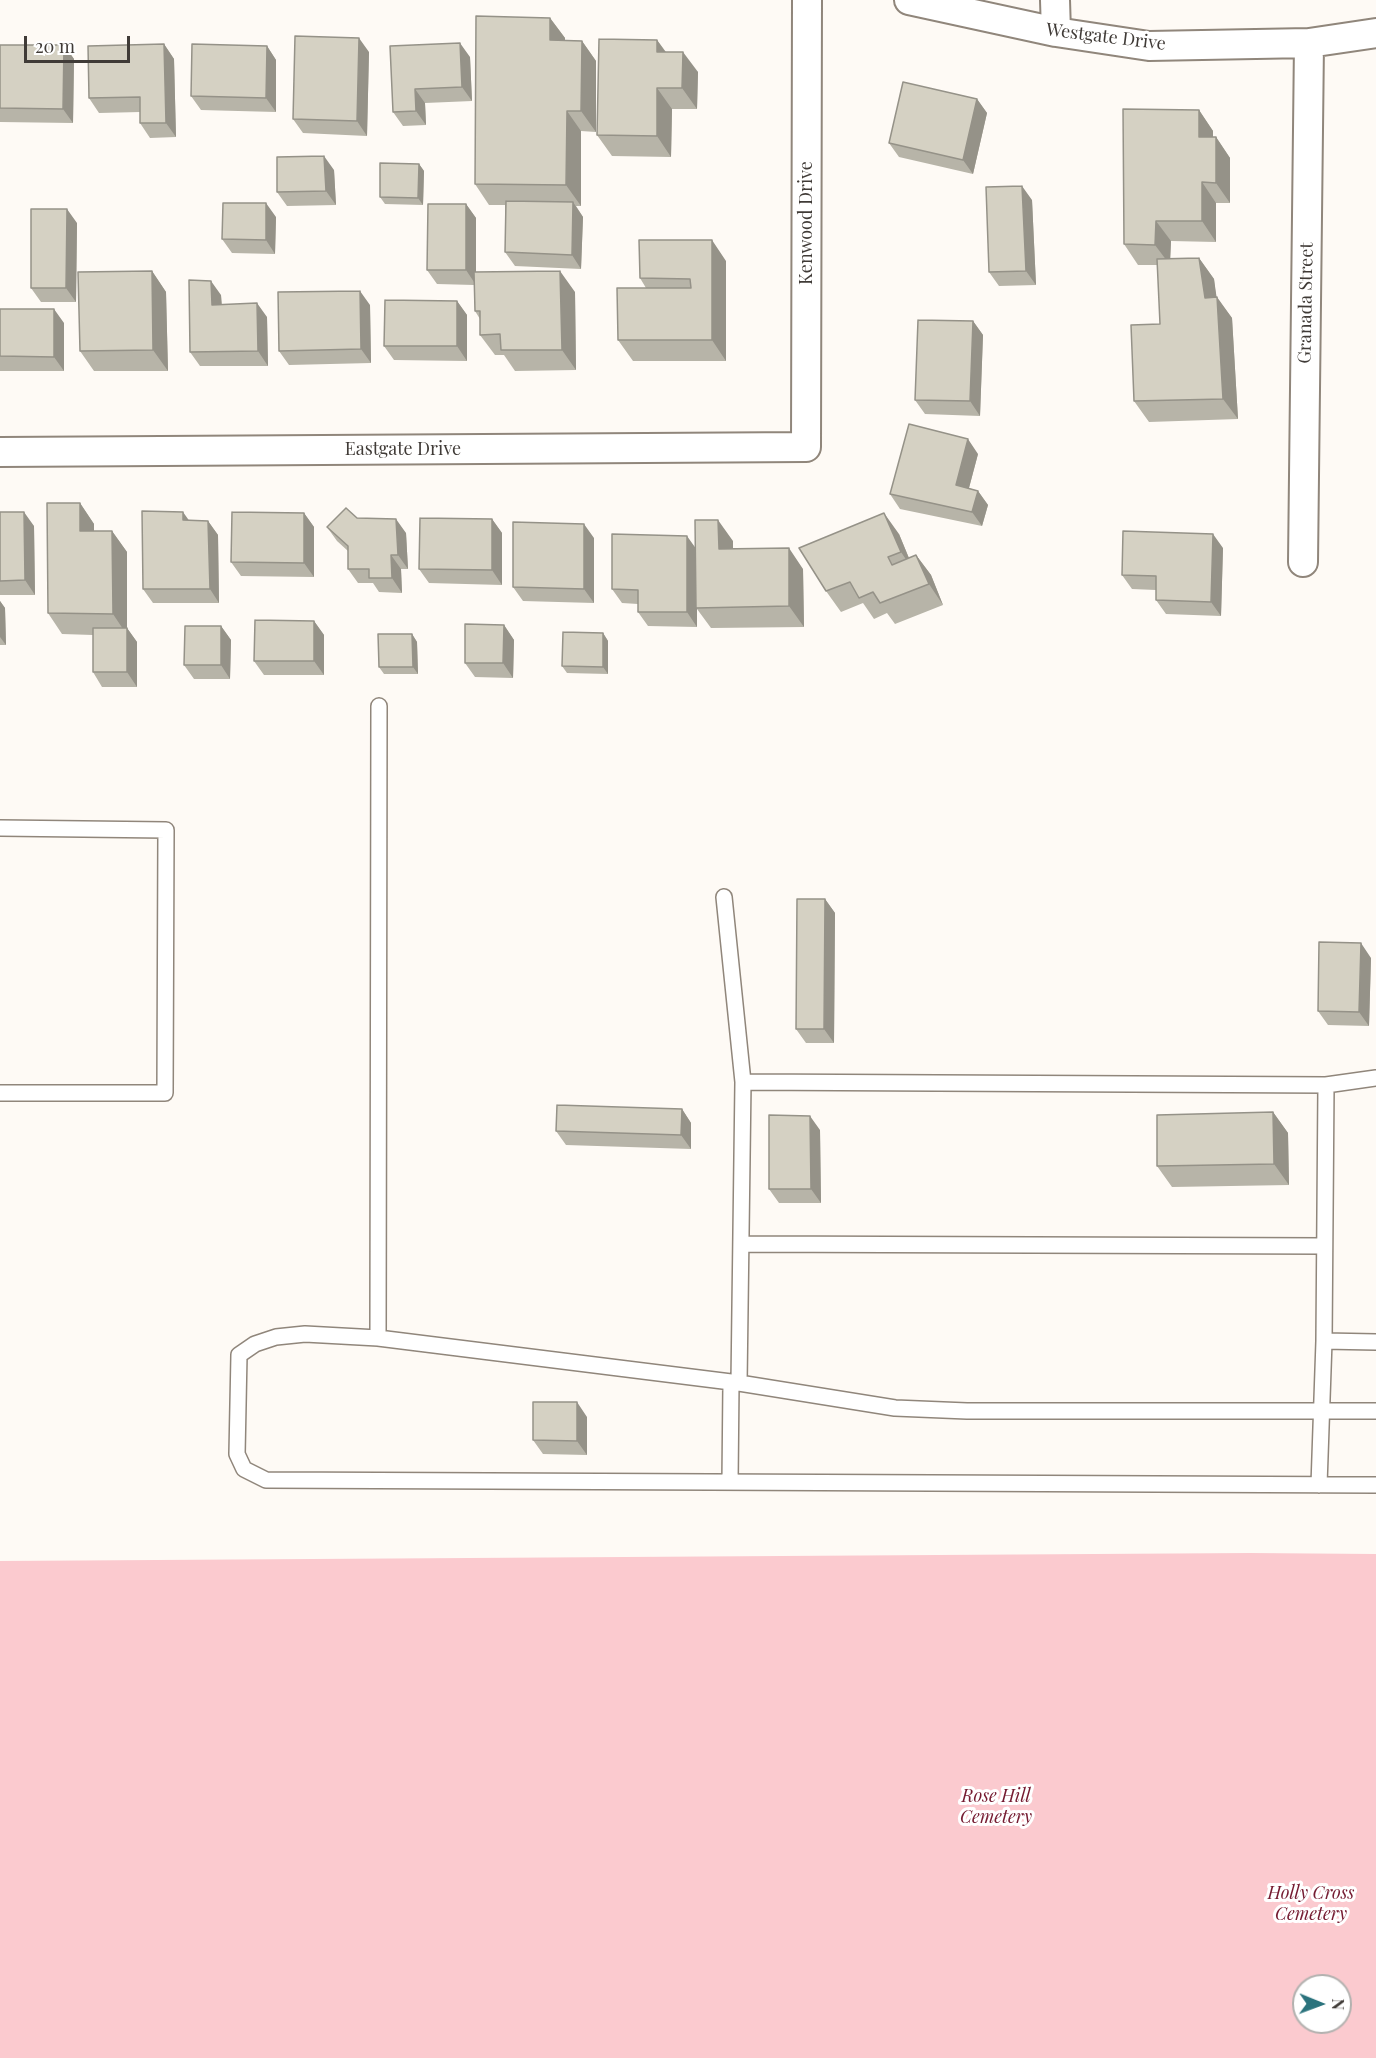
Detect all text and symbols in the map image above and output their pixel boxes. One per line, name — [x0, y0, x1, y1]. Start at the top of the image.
street label: Westgate Drive — [1045, 19, 1167, 55]
scale bar — [27, 24, 134, 62]
text: 20 m — [35, 34, 75, 58]
street label: Kenwood Drive — [795, 161, 817, 285]
street label: Granada Street — [1294, 242, 1318, 364]
street label: Eastgate Drive — [345, 438, 461, 460]
park label: Rose Hill Cemetery — [960, 1785, 1032, 1828]
park label: Holly Cross Cemetery — [1268, 1882, 1354, 1924]
north arrow — [1292, 1974, 1352, 2034]
text: N — [1328, 1998, 1349, 2010]

